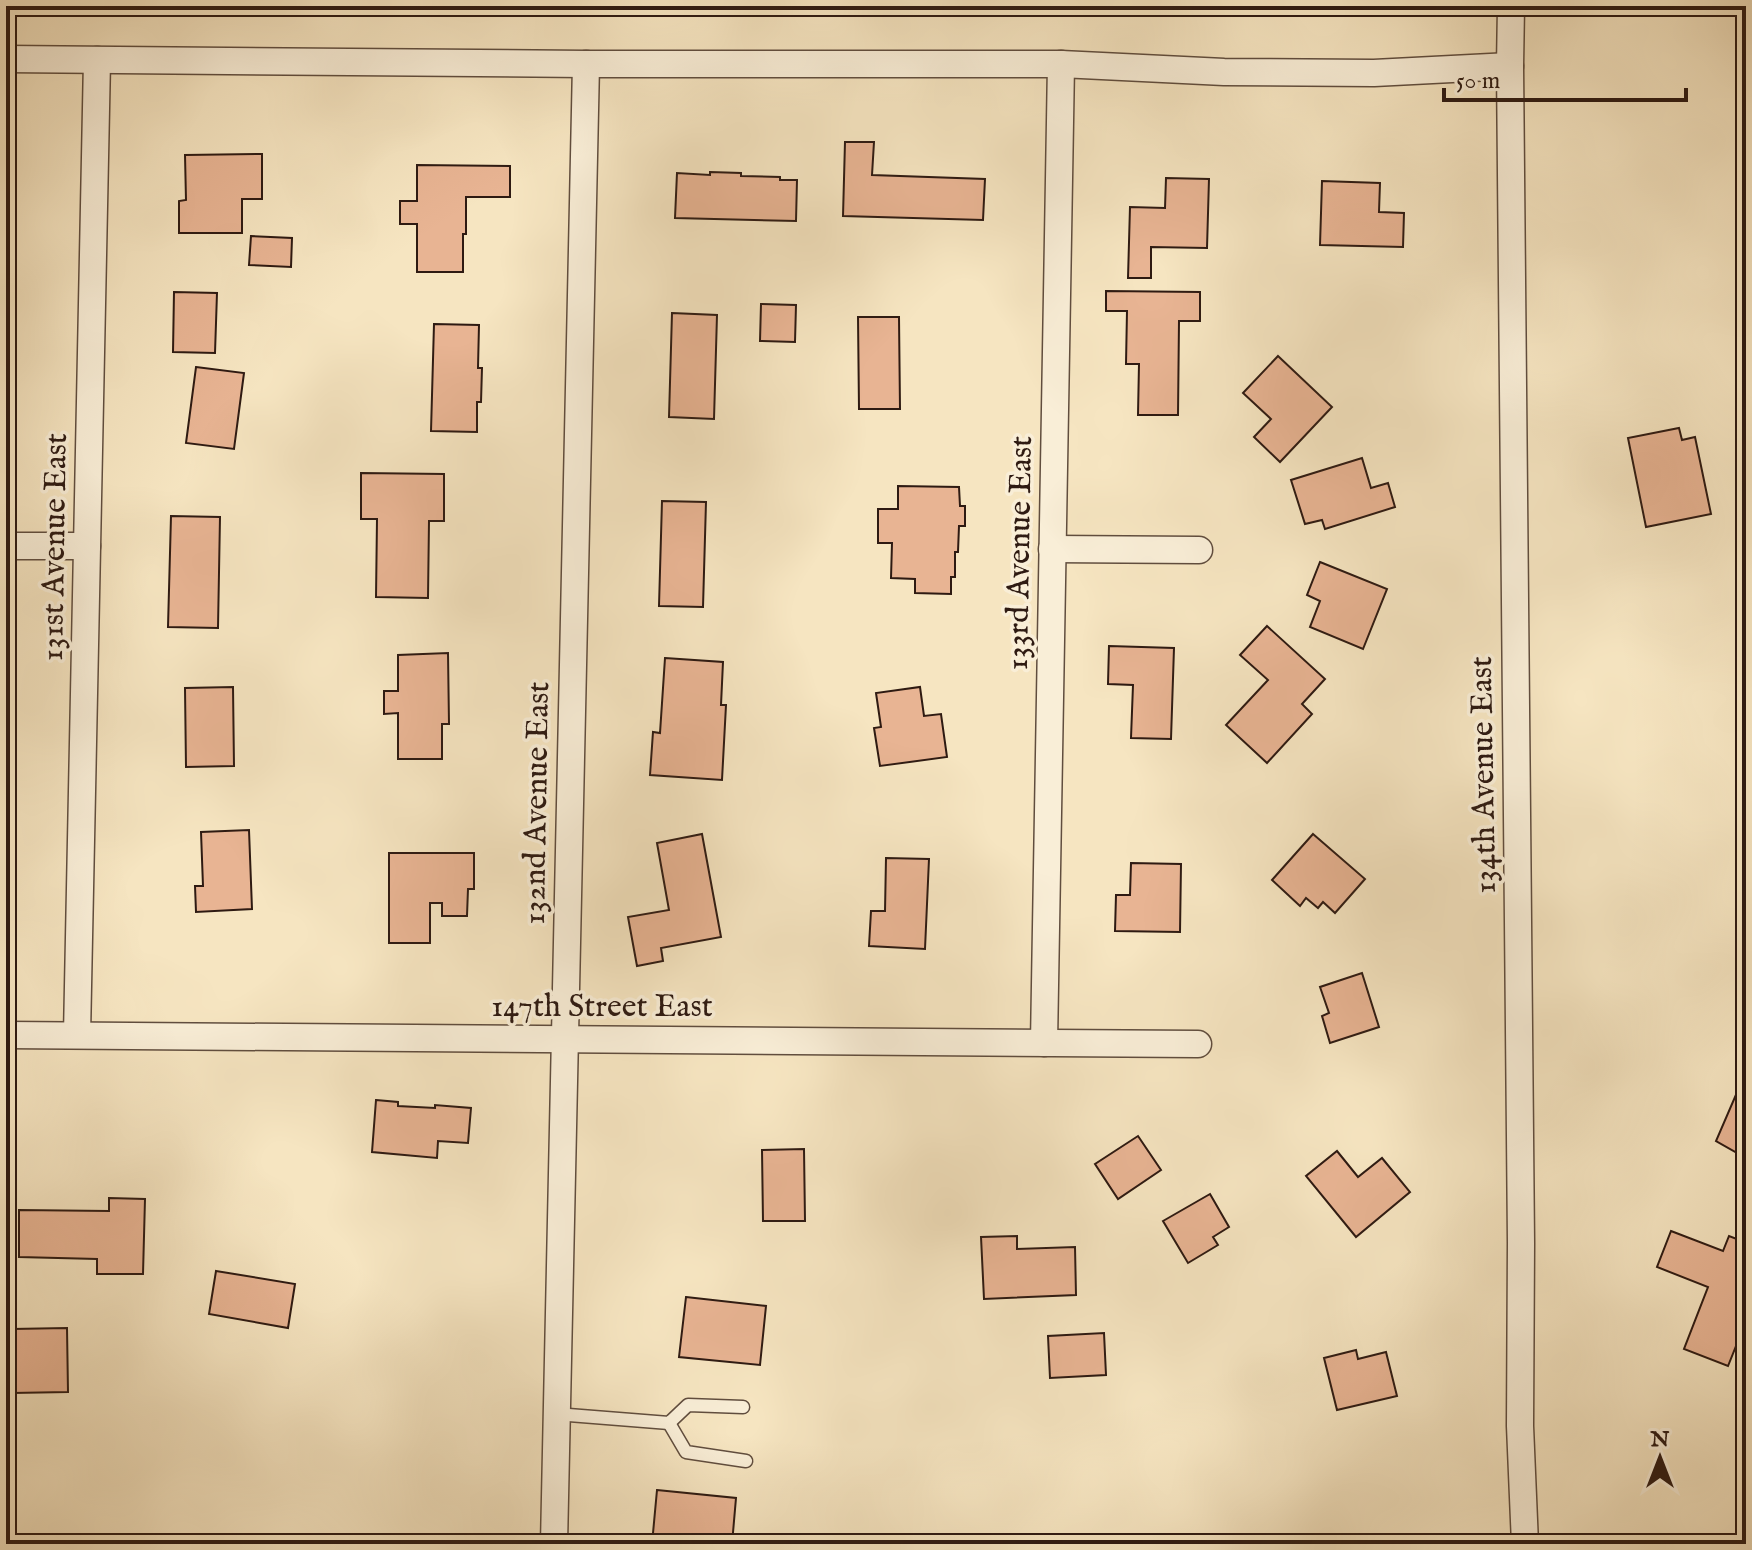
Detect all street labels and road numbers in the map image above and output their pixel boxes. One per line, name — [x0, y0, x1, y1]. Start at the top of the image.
street label: 131st Avenue East — [33, 433, 78, 661]
street label: 133rd Avenue East — [998, 435, 1043, 671]
street label: 134th Avenue East — [1462, 656, 1507, 894]
street label: 132nd Avenue East — [515, 681, 560, 925]
street label: 147th Street East — [491, 987, 713, 1028]

